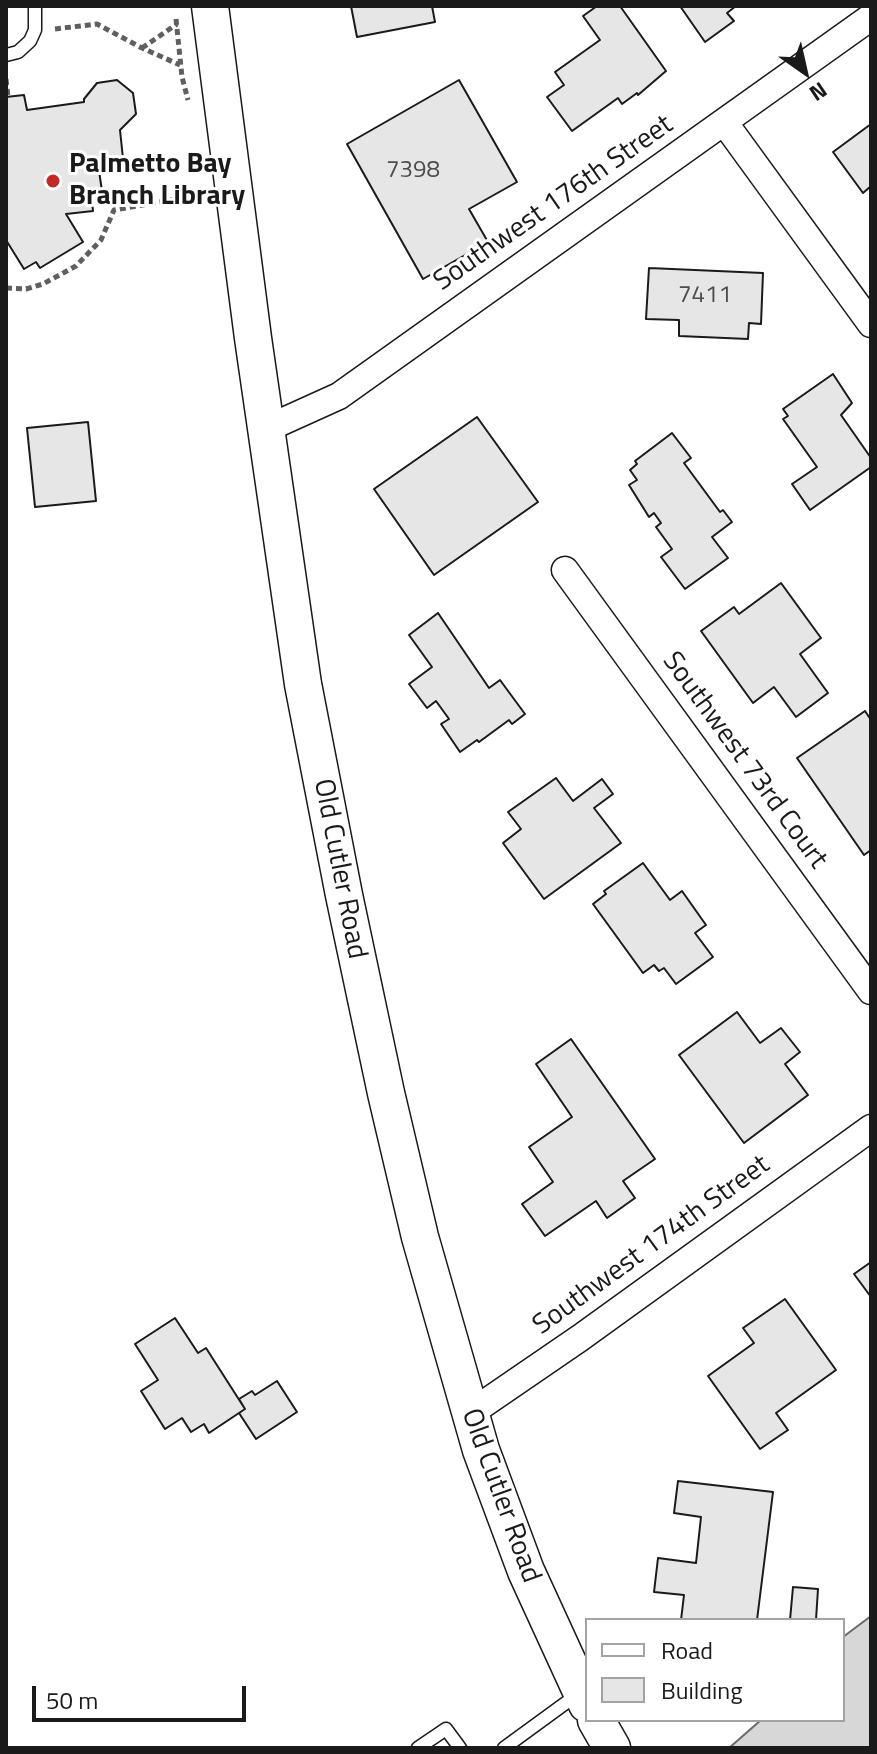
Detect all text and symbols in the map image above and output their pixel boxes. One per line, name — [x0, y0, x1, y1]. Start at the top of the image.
north arrow — [765, 32, 845, 112]
text: N — [803, 74, 834, 110]
street label: Southwest 176th Street — [428, 109, 680, 299]
place label: Palmetto Bay Branch Library — [69, 148, 245, 214]
house number: 7398 — [386, 157, 440, 185]
marker: Palmetto Bay Branch Library — [44, 172, 62, 190]
house number: 7411 — [678, 282, 732, 310]
street label: Southwest 73rd Court — [654, 646, 834, 876]
street label: Old Cutler Road — [305, 776, 373, 962]
street label: Southwest 174th Street — [527, 1149, 777, 1343]
street label: Old Cutler Road — [453, 1404, 547, 1588]
legend — [585, 1618, 845, 1722]
text: Road — [661, 1632, 713, 1668]
scale bar — [36, 1670, 250, 1720]
text: Building — [661, 1672, 743, 1708]
text: 50 m — [46, 1682, 98, 1718]

